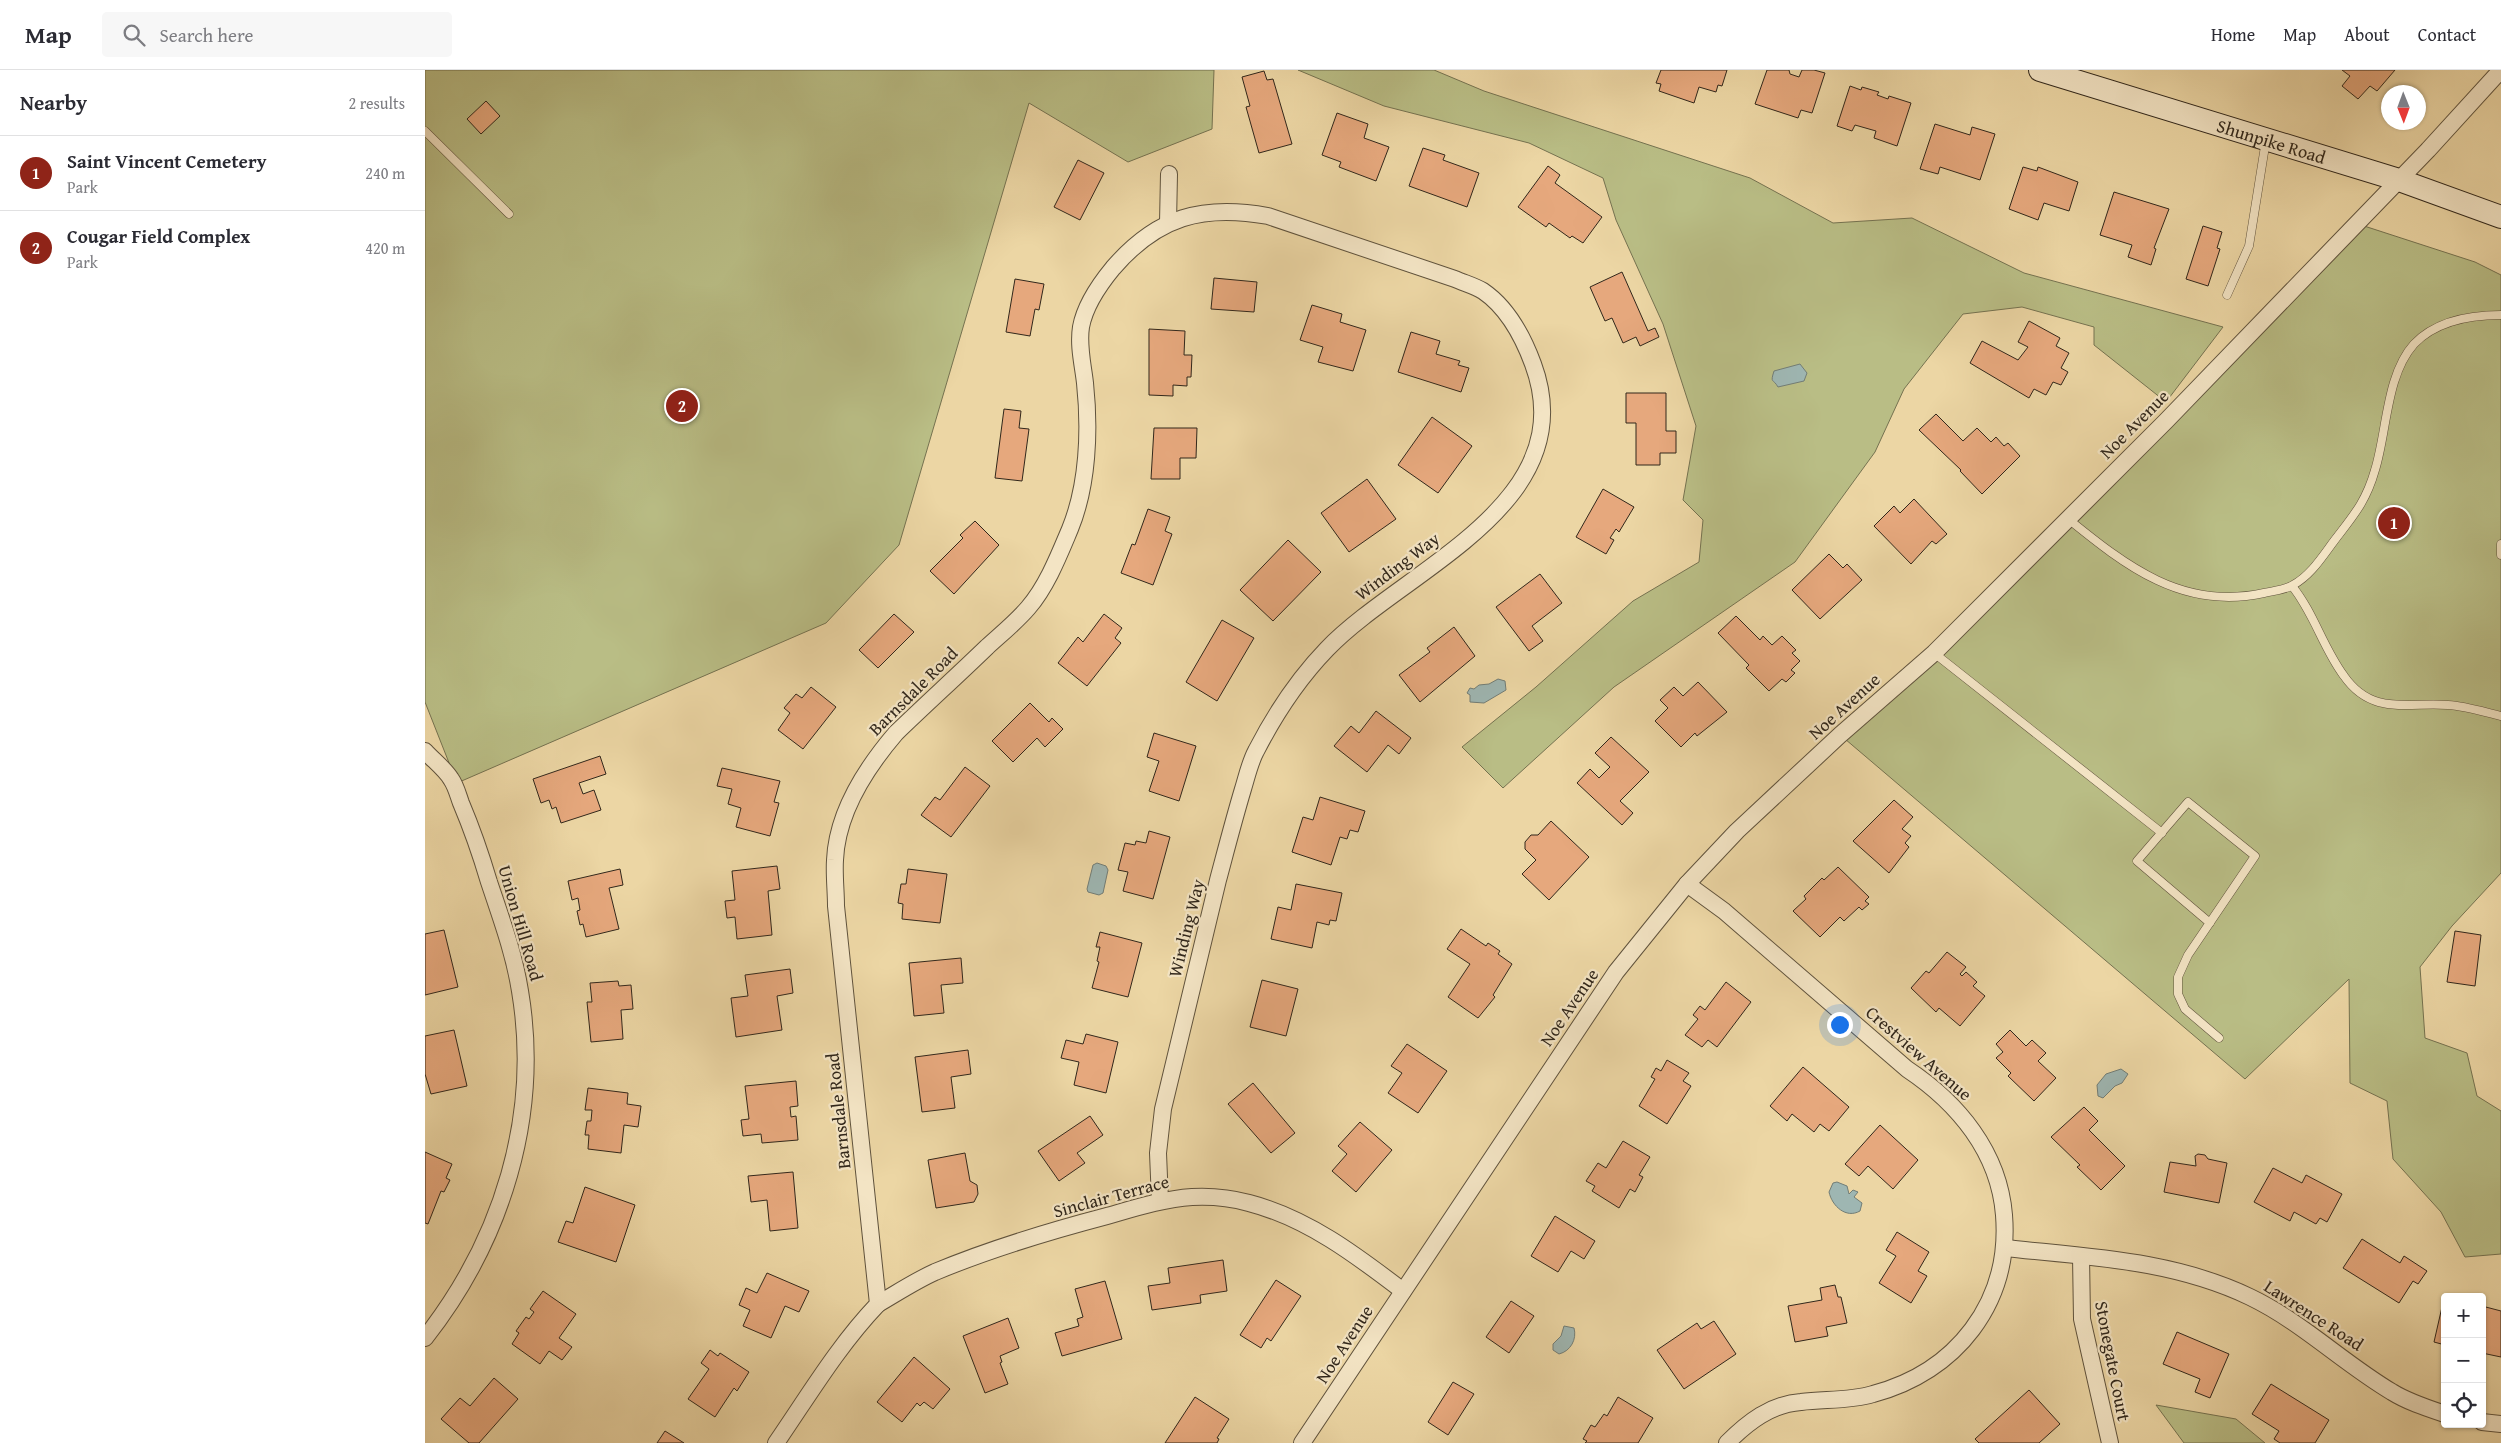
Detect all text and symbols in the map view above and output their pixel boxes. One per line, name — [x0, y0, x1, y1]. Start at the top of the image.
search box — [102, 12, 452, 57]
text: Map — [25, 17, 72, 52]
icon: search — [120, 21, 148, 49]
text: Search here — [160, 21, 253, 49]
text: Home — [2211, 21, 2255, 48]
text: Map — [2283, 21, 2316, 48]
text: About — [2344, 21, 2390, 48]
text: Contact — [2418, 21, 2476, 48]
north arrow — [2381, 85, 2426, 130]
text: Nearby — [20, 87, 87, 118]
text: 2 results — [348, 91, 405, 115]
street label: Shunpike Road — [2214, 112, 2329, 170]
text: Saint Vincent Cemetery — [67, 147, 266, 175]
text: 1 — [32, 161, 40, 185]
text: 240 m — [365, 161, 405, 185]
text: Park — [67, 175, 98, 199]
text: Cougar Field Complex — [67, 222, 250, 250]
text: 2 — [32, 236, 40, 260]
text: 420 m — [365, 236, 405, 260]
text: Park — [67, 250, 98, 274]
street label: Noe Avenue — [2093, 383, 2175, 465]
pin: 2 — [666, 387, 698, 425]
pin: 1 — [2378, 504, 2410, 542]
street label: Winding Way — [1349, 525, 1445, 607]
street label: Barnsdale Road — [862, 640, 964, 742]
street label: Noe Avenue — [1802, 666, 1886, 746]
street label: Union Hill Road — [492, 862, 550, 984]
street label: Winding Way — [1161, 876, 1211, 980]
street label: Noe Avenue — [1533, 963, 1605, 1051]
street label: Crestview Avenue — [1860, 999, 1978, 1107]
your location — [1827, 1012, 1853, 1038]
street label: Barnsdale Road — [818, 1051, 858, 1170]
street label: Sinclair Terrace — [1050, 1168, 1172, 1224]
street label: Lawrence Road — [2259, 1273, 2369, 1357]
map controls — [2441, 1293, 2486, 1428]
button: + — [2441, 1293, 2486, 1338]
street label: Noe Avenue — [1309, 1299, 1379, 1389]
street label: Stonegate Court — [2088, 1299, 2138, 1424]
button: − — [2441, 1338, 2486, 1383]
button: locate — [2441, 1383, 2486, 1428]

